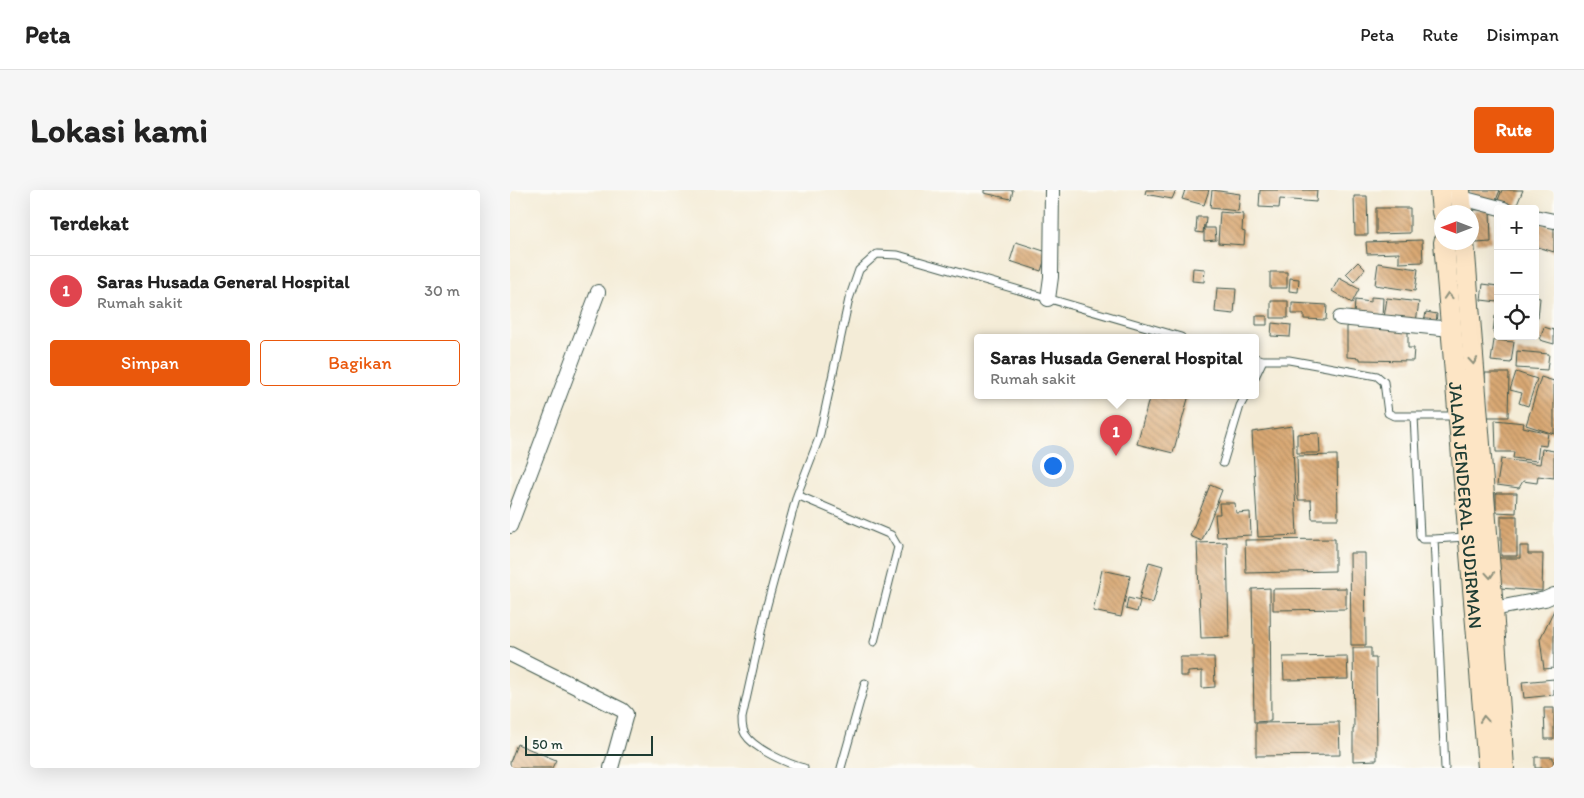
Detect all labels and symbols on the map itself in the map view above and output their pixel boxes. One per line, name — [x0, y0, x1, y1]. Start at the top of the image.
north arrow — [1434, 205, 1479, 250]
one-way arrow — [1443, 292, 1454, 300]
one-way arrow — [1468, 357, 1479, 365]
street label: JALAN JENDERAL SUDIRMAN — [1444, 381, 1488, 630]
pin: 1 — [1100, 415, 1132, 456]
your location — [1040, 453, 1066, 479]
one-way arrow — [1485, 571, 1496, 579]
one-way arrow — [1478, 715, 1489, 723]
scale bar — [525, 733, 652, 756]

